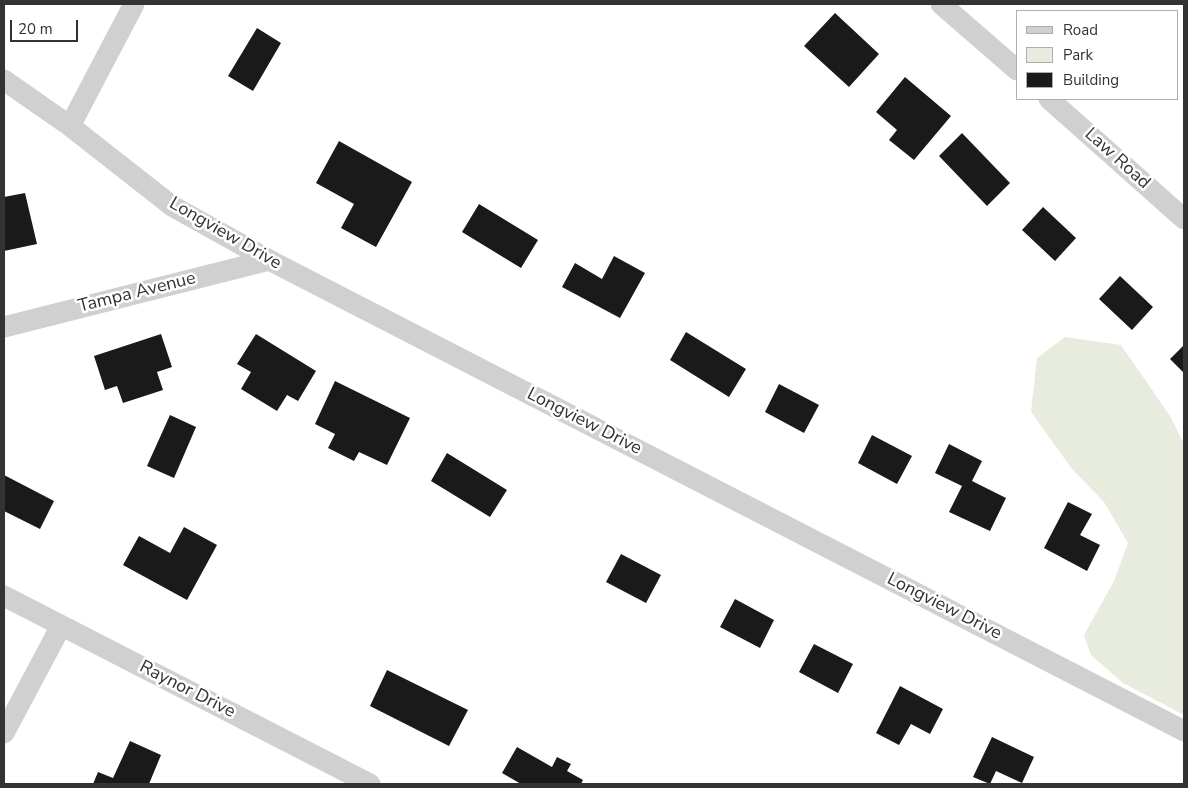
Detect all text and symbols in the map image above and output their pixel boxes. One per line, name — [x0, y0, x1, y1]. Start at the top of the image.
scale bar — [12, 10, 80, 42]
legend — [1016, 10, 1178, 100]
text: 20 m — [18, 19, 53, 39]
text: Road — [1063, 20, 1098, 40]
text: Park — [1063, 45, 1093, 65]
text: Building — [1063, 70, 1119, 90]
street label: Law Road — [1080, 124, 1154, 194]
street label: Longview Drive — [165, 193, 285, 275]
street label: Tampa Avenue — [76, 268, 198, 318]
street label: Longview Drive — [523, 384, 645, 460]
street label: Longview Drive — [883, 569, 1005, 645]
street label: Raynor Drive — [135, 657, 239, 723]

